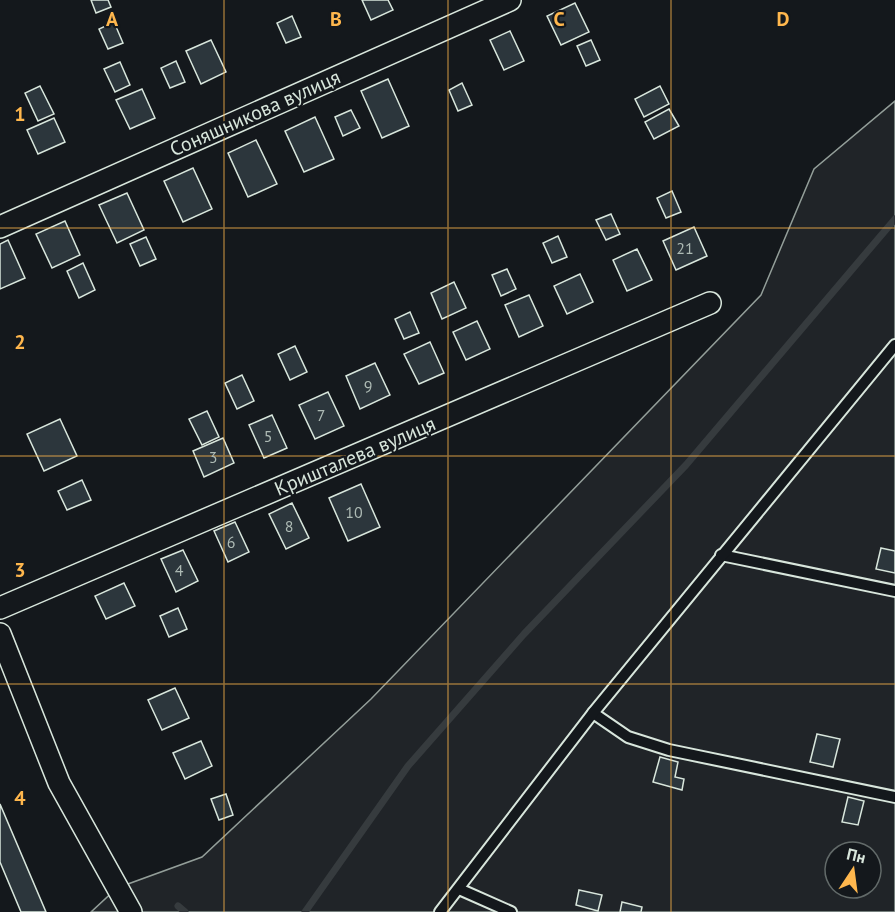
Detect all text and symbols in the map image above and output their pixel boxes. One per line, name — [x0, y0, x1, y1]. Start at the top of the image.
text: A — [106, 6, 119, 32]
text: B — [330, 6, 342, 32]
text: C — [553, 6, 565, 32]
text: D — [777, 6, 790, 32]
street label: Соняшникова вулиця — [166, 64, 344, 162]
text: 1 — [14, 101, 26, 127]
house number: 21 — [676, 238, 694, 258]
text: 2 — [14, 329, 26, 355]
house number: 9 — [364, 376, 372, 396]
house number: 7 — [317, 405, 325, 425]
street label: Кришталева вулиця — [271, 410, 439, 502]
house number: 5 — [264, 426, 272, 446]
house number: 3 — [209, 447, 217, 467]
house number: 10 — [345, 502, 363, 522]
house number: 8 — [285, 516, 293, 536]
house number: 6 — [227, 532, 235, 552]
text: 3 — [14, 557, 26, 583]
house number: 4 — [175, 560, 184, 580]
text: 4 — [14, 785, 26, 811]
north arrow — [823, 840, 883, 900]
text: Пн — [845, 844, 868, 867]

